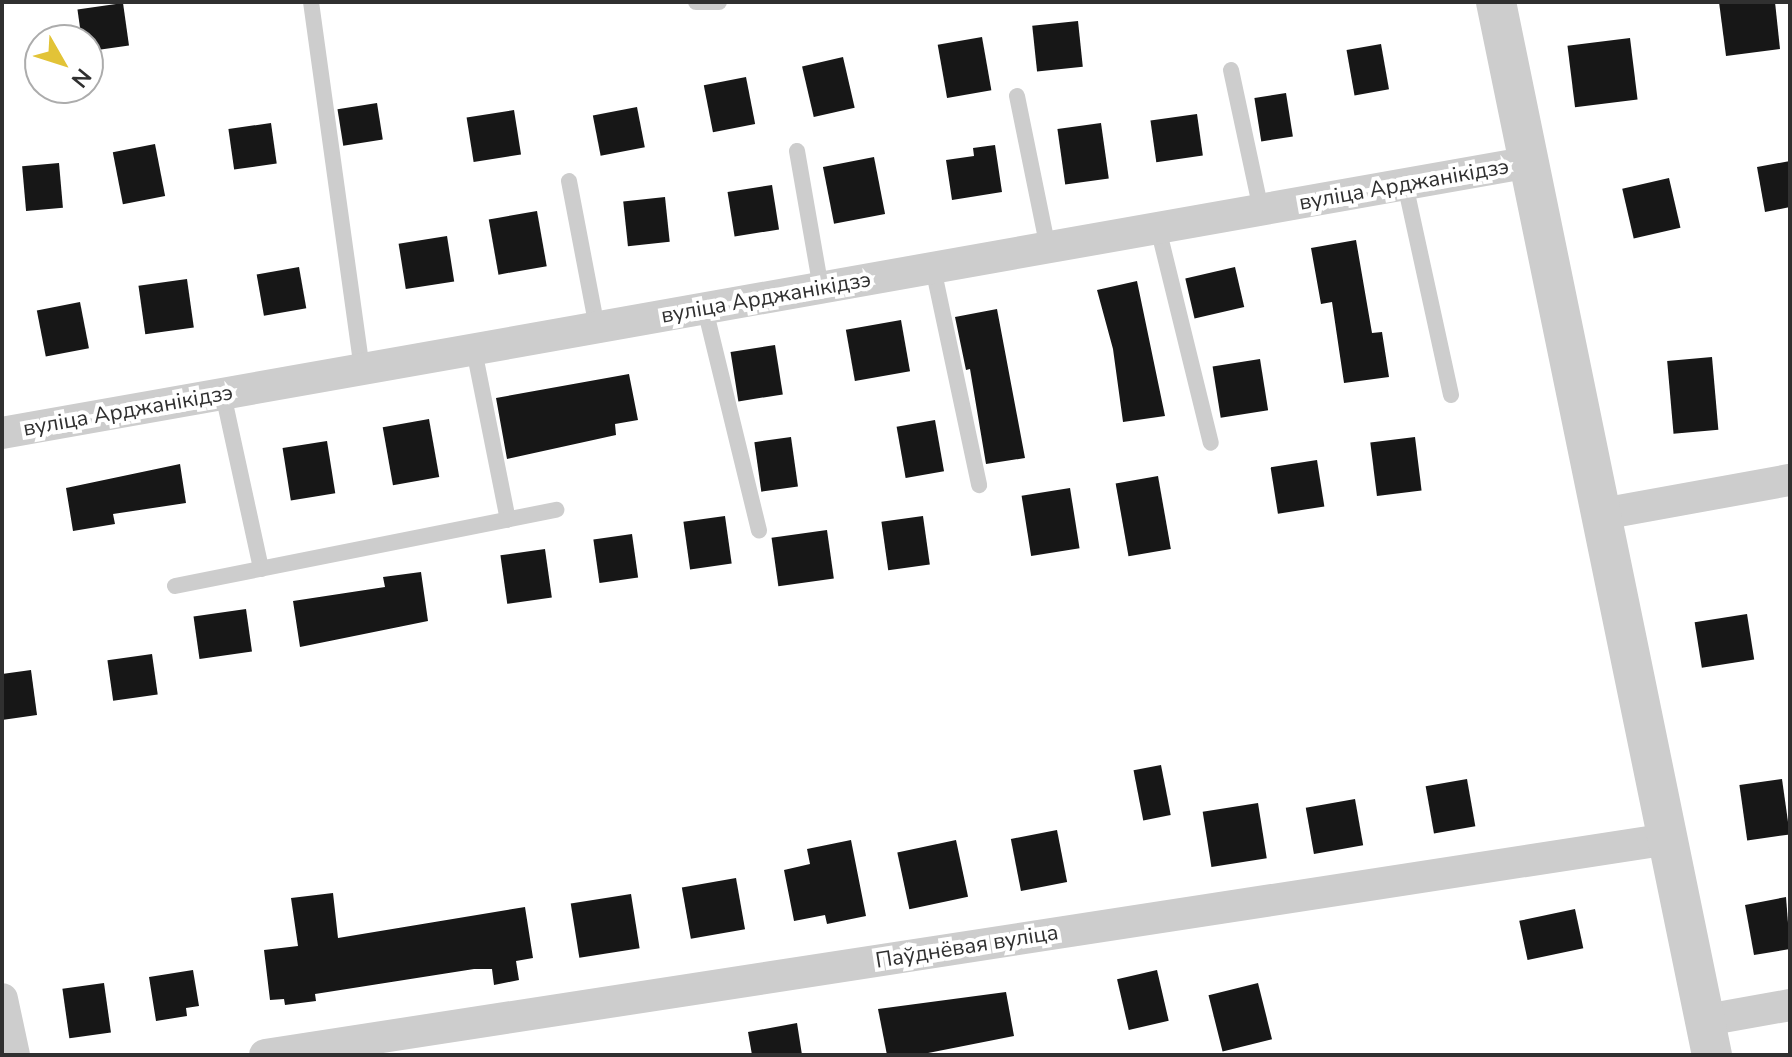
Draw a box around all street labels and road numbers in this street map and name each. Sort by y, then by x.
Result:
street label: вуліца Арджанікідзэ [1297,154,1511,216]
street label: вуліца Арджанікідзэ [659,267,873,329]
street label: вуліца Арджанікідзэ [21,380,235,442]
street label: Паўднёвая вуліца [874,920,1060,974]

